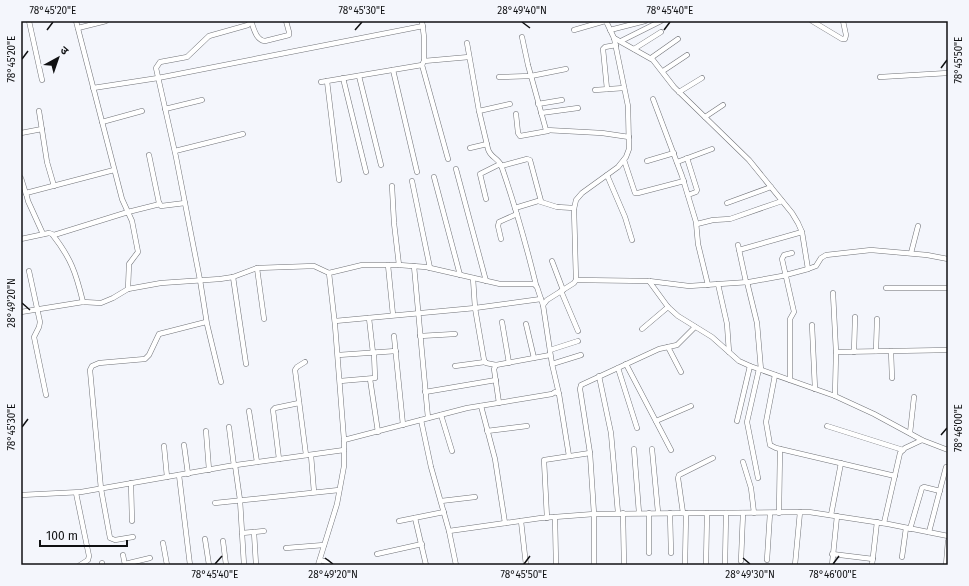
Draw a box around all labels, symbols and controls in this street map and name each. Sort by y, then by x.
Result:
text: 78°45'20"E [30,5,76,17]
text: 78°45'30"E [339,5,385,17]
text: 28°49'40"N [497,5,547,17]
text: 78°45'40"E [647,5,693,17]
text: 78°45'20"E [6,36,18,82]
text: 78°45'50"E [953,37,965,83]
north arrow [38,38,78,78]
text: उ [57,44,71,58]
text: 28°49'20"N [6,278,18,328]
text: 78°45'30"E [6,404,18,450]
text: 78°46'00"E [953,404,965,452]
scale bar [40,522,127,548]
text: 100 m [46,529,78,543]
text: 78°45'40"E [192,569,238,581]
text: 28°49'20"N [308,569,358,581]
text: 78°45'50"E [501,569,547,581]
text: 28°49'30"N [725,569,775,581]
text: 78°46'00"E [809,569,857,581]

